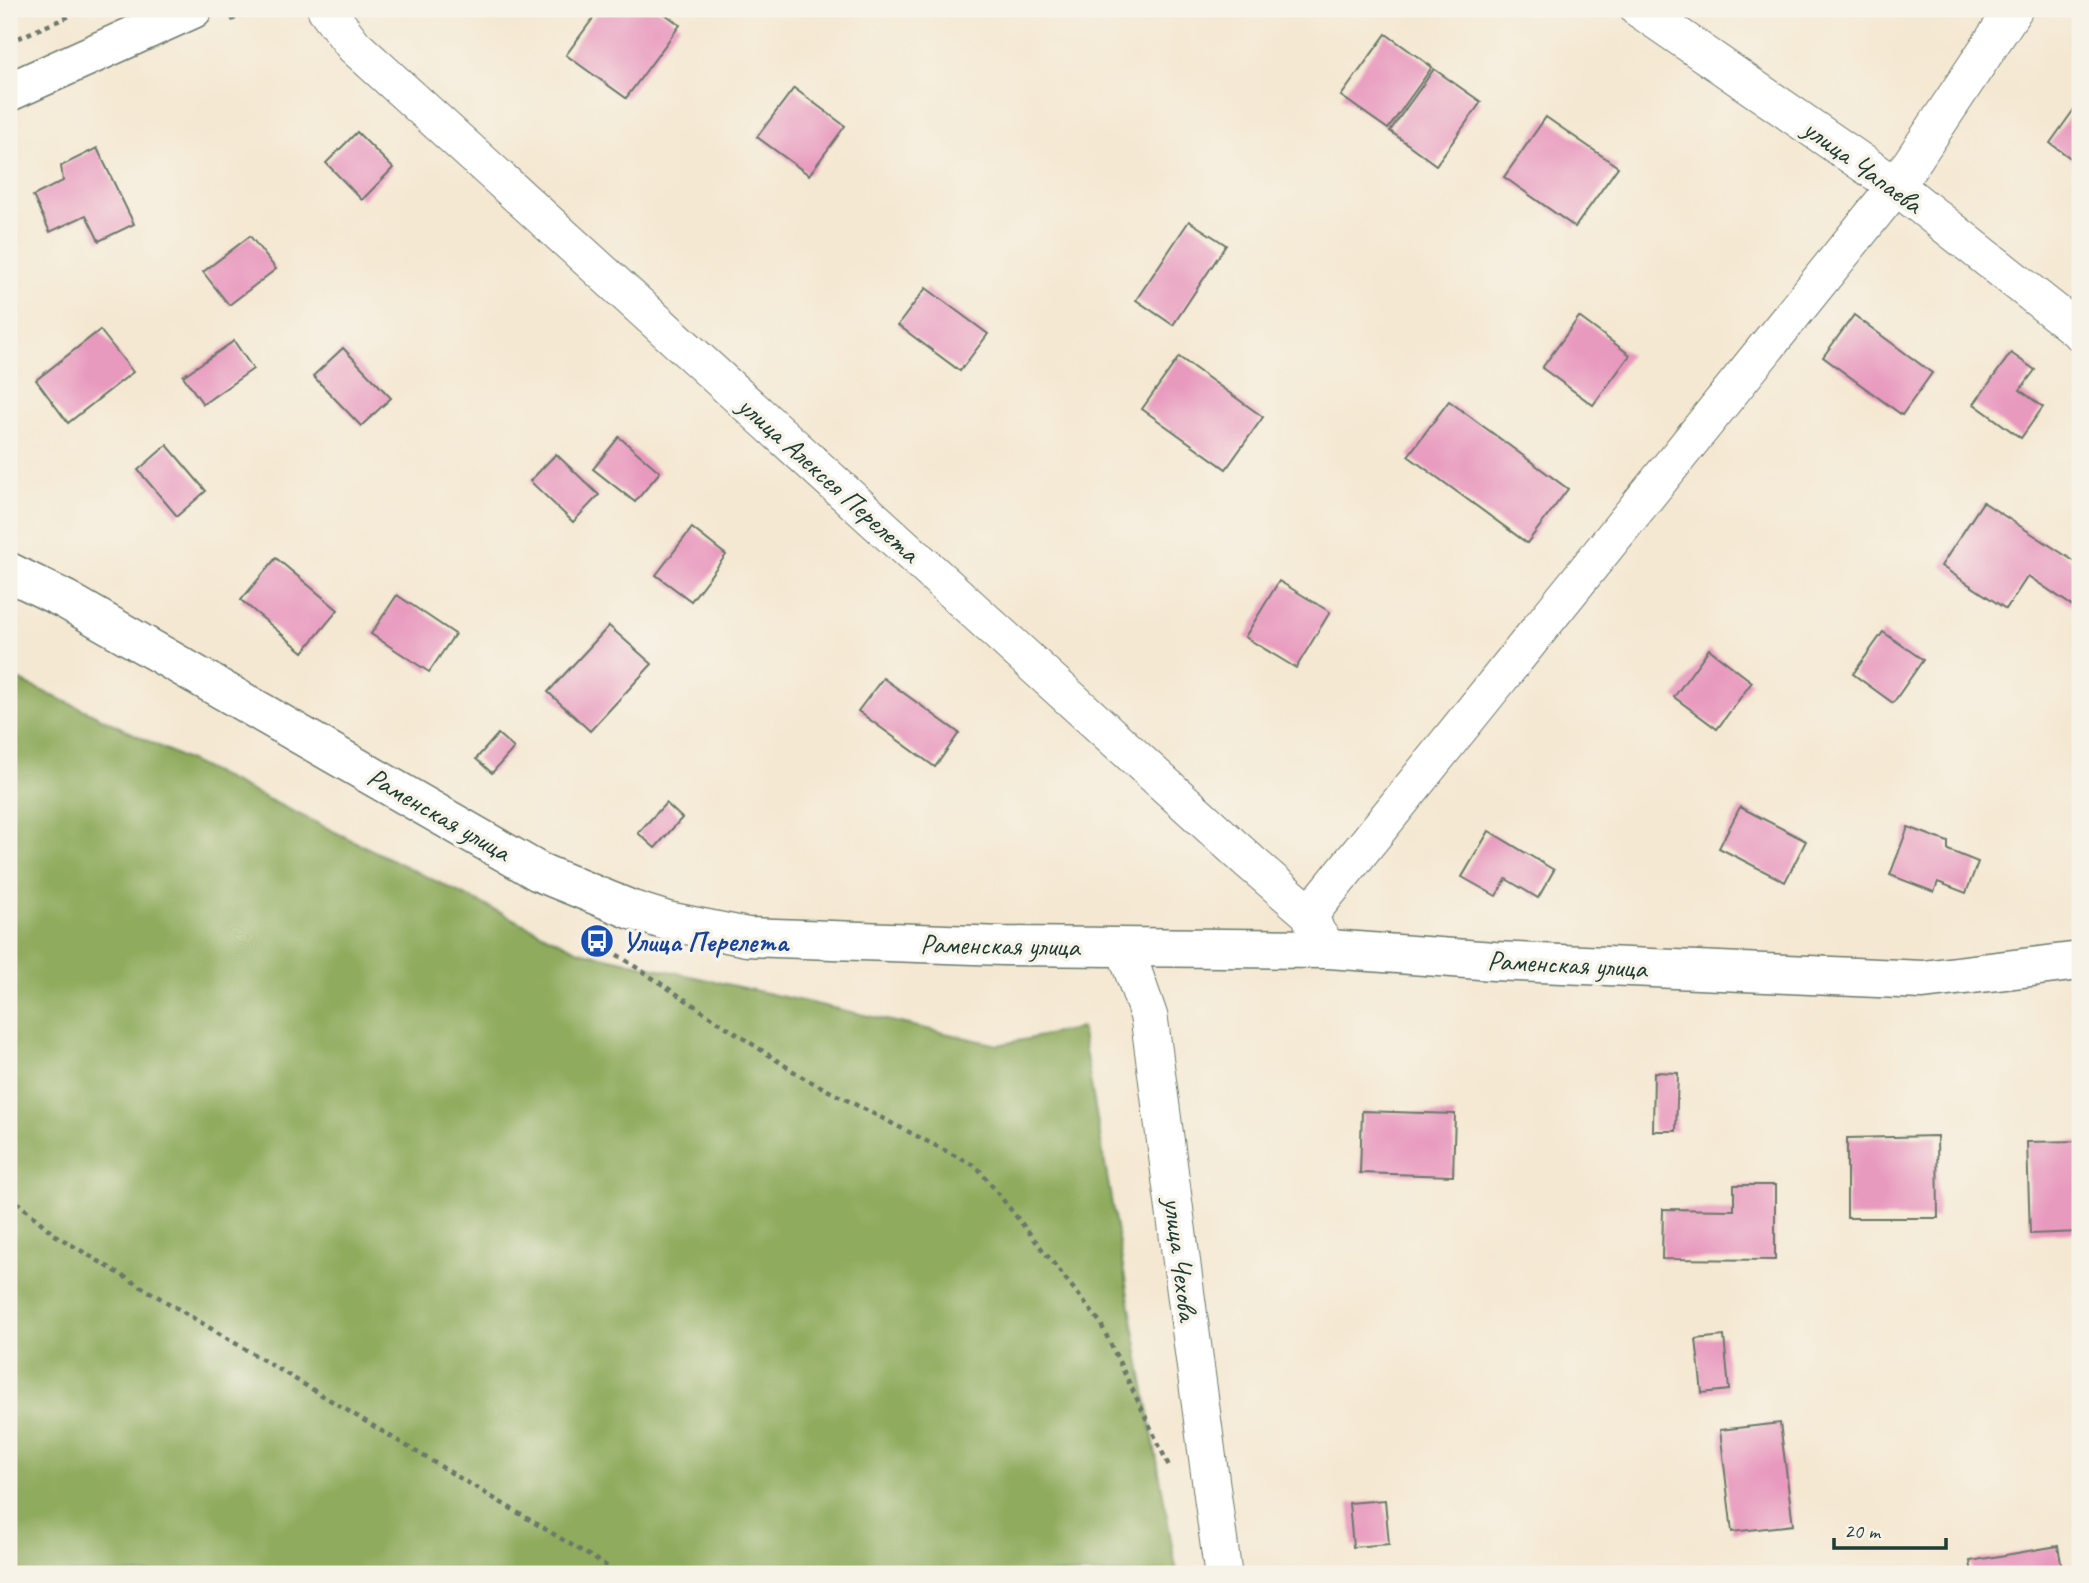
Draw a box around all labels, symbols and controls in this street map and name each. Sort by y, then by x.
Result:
street label: улица Чапаева [1795,110,1931,222]
street label: улица Алексея Перелета [729,387,928,571]
street label: Раменская улица [361,759,518,870]
bus stop icon: Улица Перелета [578,922,616,960]
place label: Улица Перелета [622,924,790,959]
street label: Раменская улица [920,926,1082,964]
street label: Раменская улица [1486,942,1649,986]
street label: улица Чехова [1156,1193,1206,1325]
scale bar [1834,1506,1946,1550]
text: 20 m [1844,1518,1882,1544]

